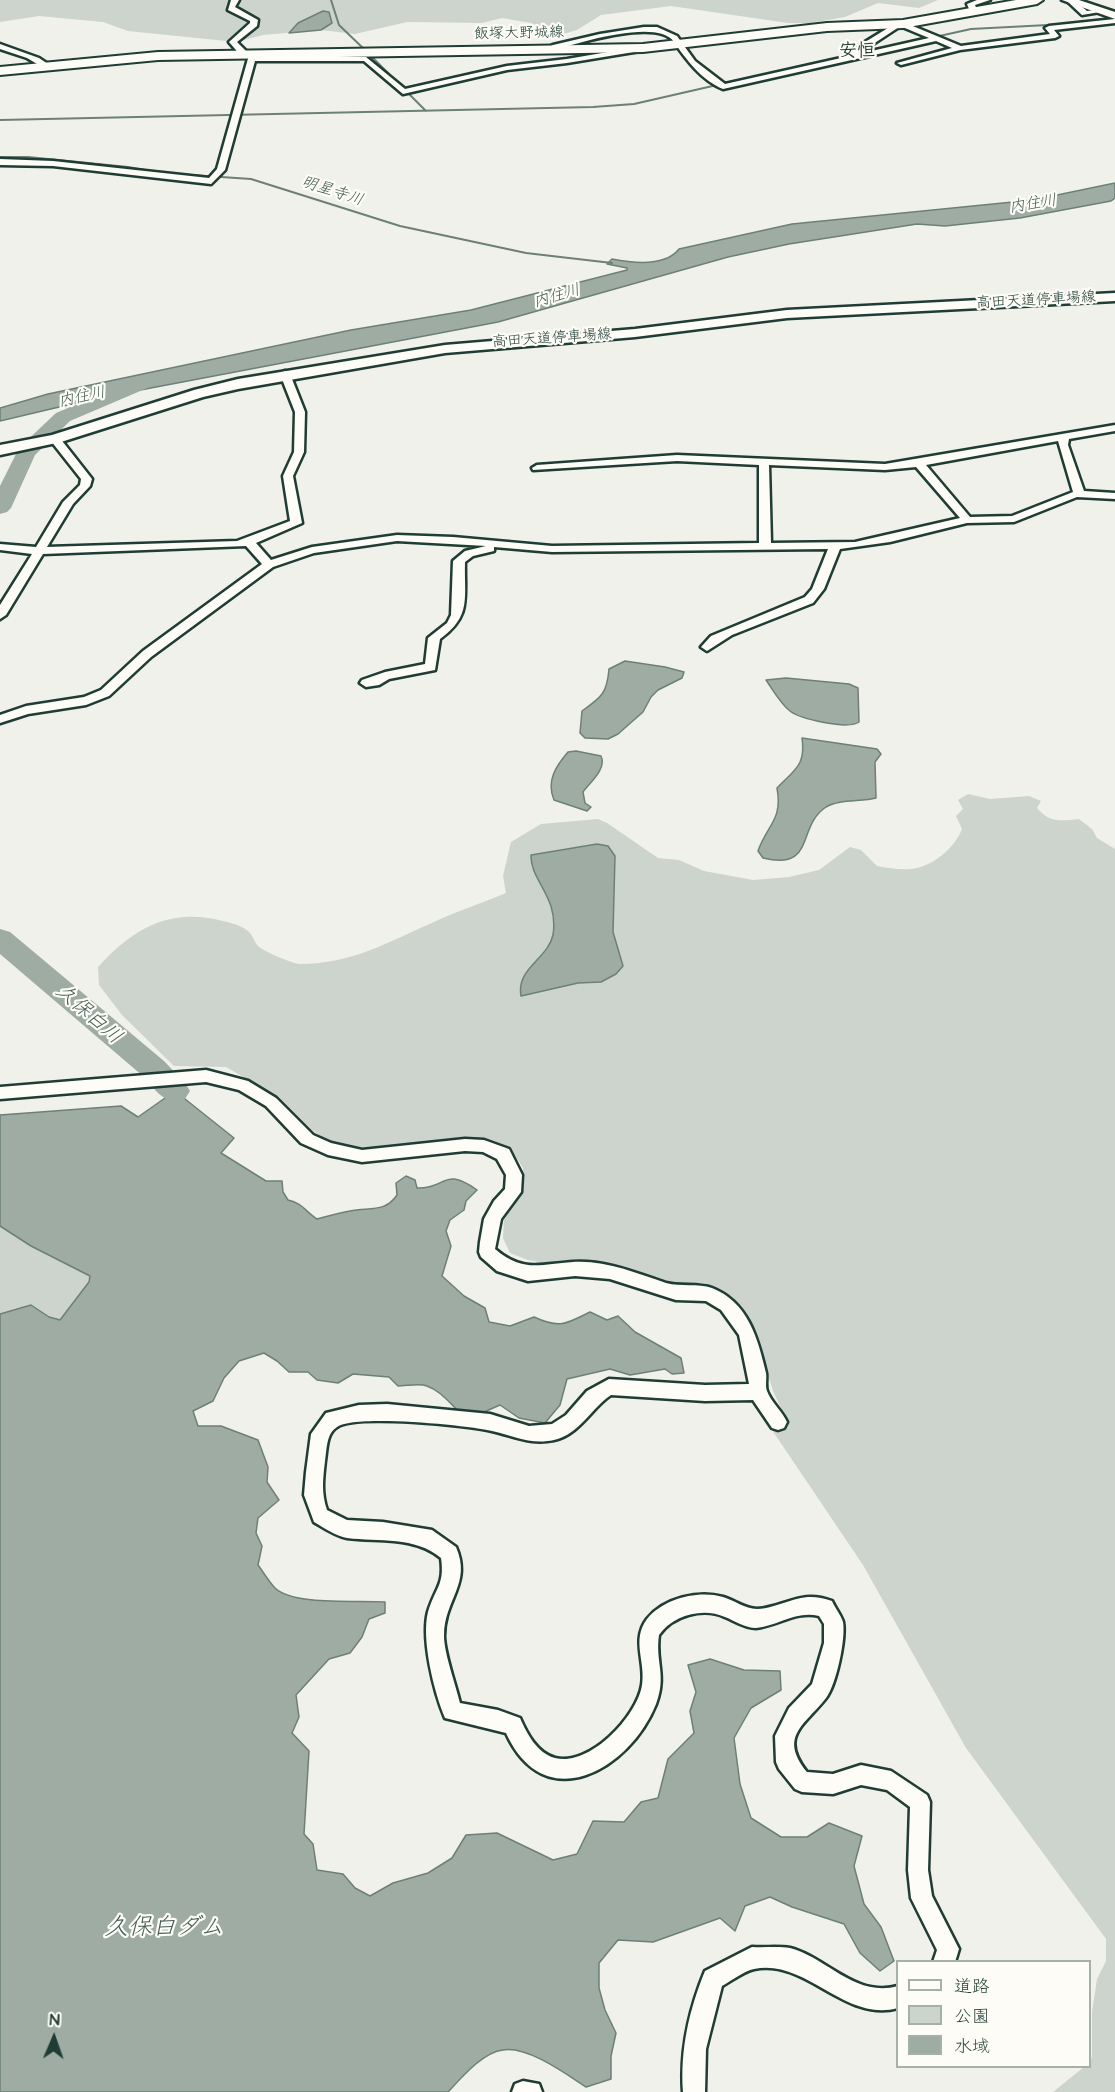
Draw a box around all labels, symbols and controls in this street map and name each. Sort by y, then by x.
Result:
street label: 飯塚大野城線 [474,24,564,44]
district label: 安恒 [839,41,875,63]
water label: 明星寺川 [299,173,365,211]
water label: 内住川 [1008,192,1058,218]
water label: 内住川 [531,281,583,313]
street label: 高田天道停車場線 [976,289,1096,313]
street label: 高田天道停車場線 [492,326,612,352]
water label: 内住川 [57,384,107,412]
water label: 久保白川 [50,980,126,1050]
water label: 久保白ダム [104,1915,224,1943]
legend [896,1960,1091,2068]
text: 道路 [954,1974,990,1999]
text: 公園 [954,2004,990,2029]
north arrow [24,2008,84,2068]
text: N [49,2009,60,2031]
text: 水域 [954,2034,990,2059]

